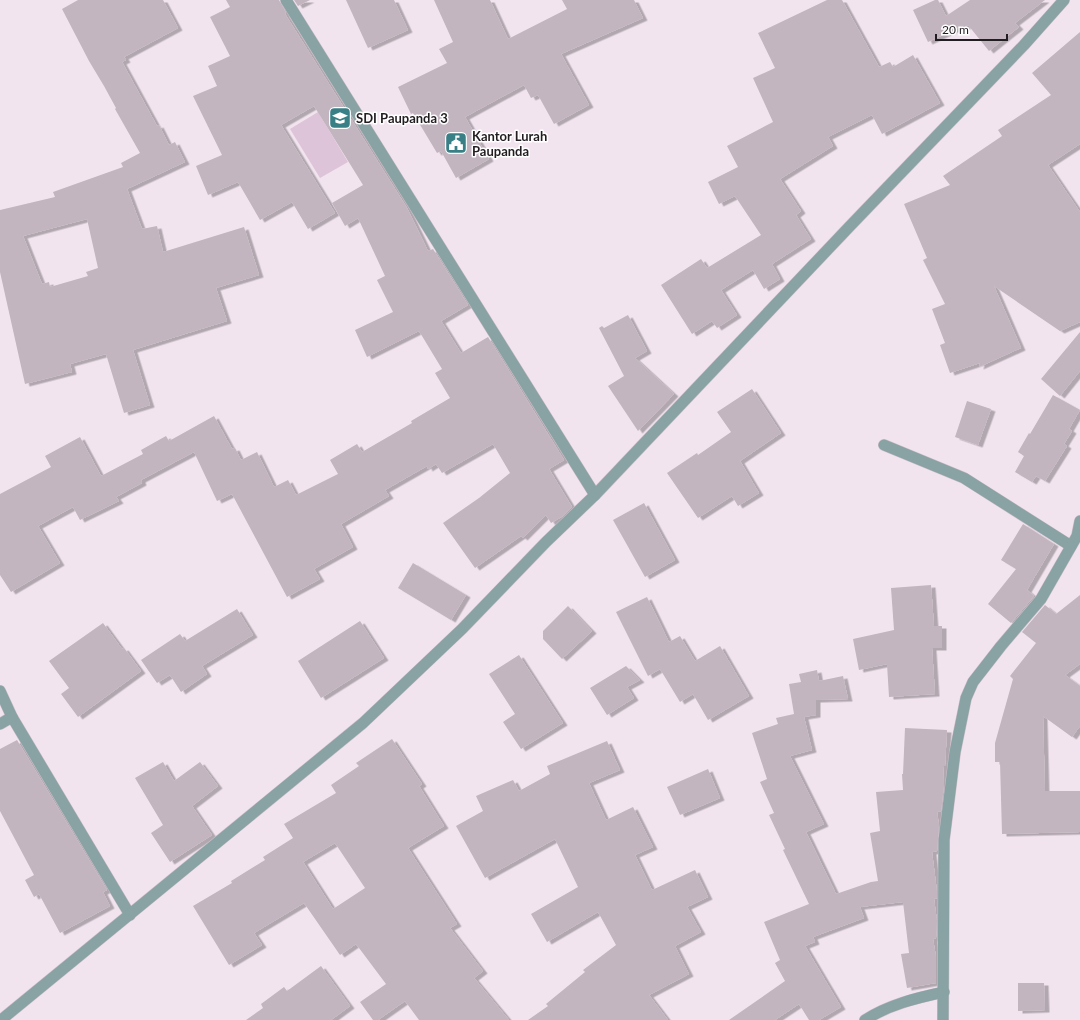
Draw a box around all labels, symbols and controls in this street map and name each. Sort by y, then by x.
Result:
scale bar [936,16,1007,42]
text: 20 m [942,22,969,37]
school or university icon: SDI Paupanda 3 [327,105,353,131]
place label: SDI Paupanda 3 [356,110,448,126]
place label: Kantor Lurah Paupanda [472,128,547,159]
public building icon: Kantor Lurah Paupanda [443,130,469,156]

